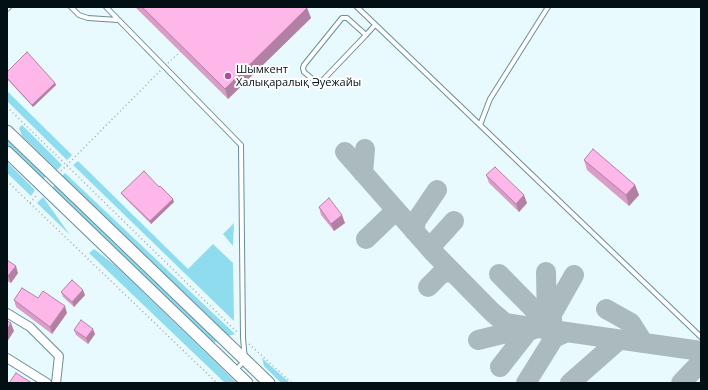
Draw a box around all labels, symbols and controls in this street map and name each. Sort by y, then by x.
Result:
place label: Шымкент Халықаралық Әуежайы [236,63,361,89]
marker: Шымкент Халықаралық Әуежайы [223,71,233,81]

